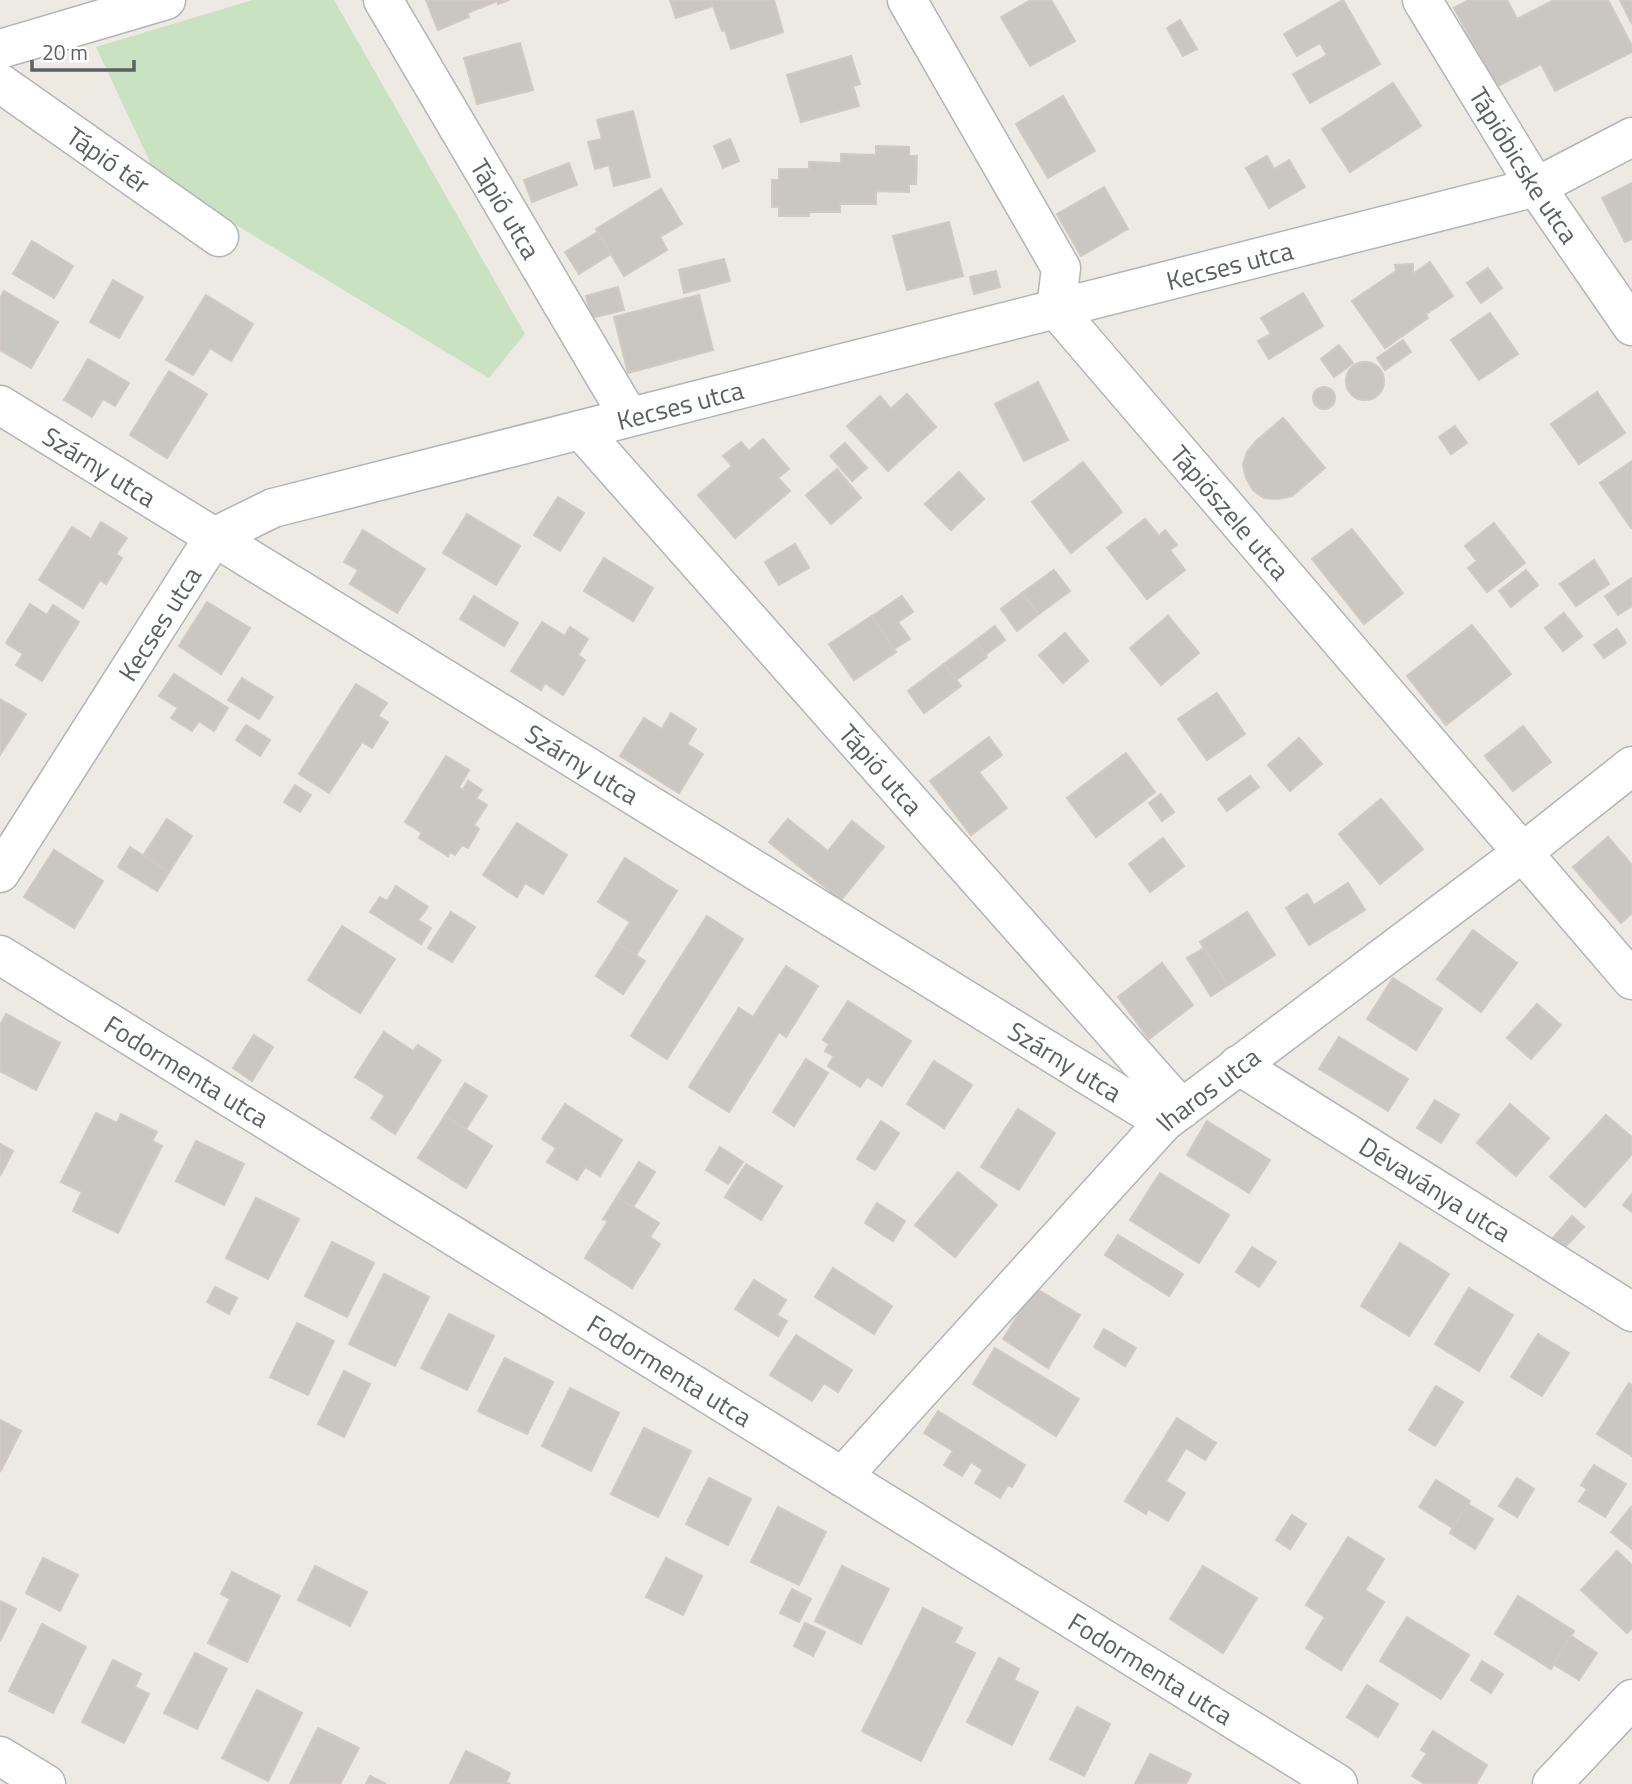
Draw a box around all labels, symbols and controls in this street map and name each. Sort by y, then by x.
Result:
scale bar [32,28,133,72]
text: 20 m [42,36,88,68]
street label: Tápióbicske utca [1460,79,1589,251]
street label: Tápió tér [59,116,159,203]
street label: Tápió utca [461,151,551,266]
street label: Kecses utca [1162,230,1297,300]
street label: Kecses utca [613,370,747,439]
street label: Szárny utca [35,416,164,516]
street label: Tápiószele utca [1161,436,1299,588]
street label: Kecses utca [108,558,210,688]
street label: Szárny utca [518,714,647,814]
street label: Tápió utca [830,715,933,824]
street label: Fodormenta utca [97,1005,277,1137]
street label: Szárny utca [1001,1011,1130,1111]
street label: Iharos utca [1146,1037,1268,1139]
street label: Dévaványa utca [1352,1126,1519,1251]
street label: Fodormenta utca [580,1304,760,1436]
street label: Fodormenta utca [1061,1602,1241,1734]

